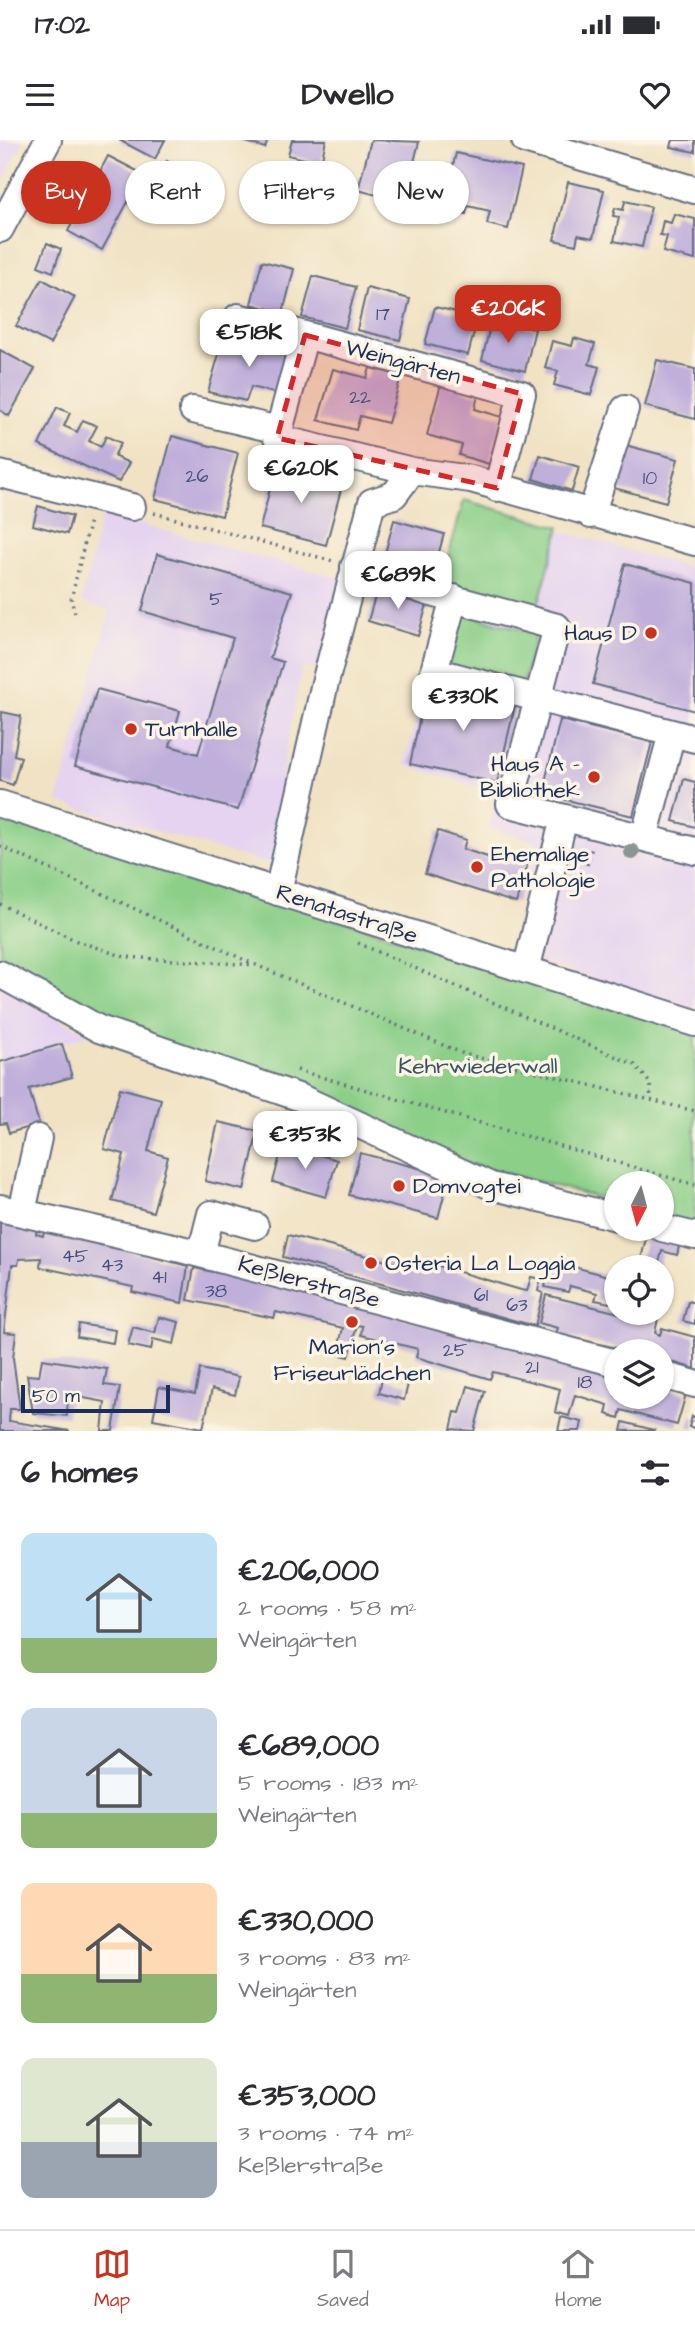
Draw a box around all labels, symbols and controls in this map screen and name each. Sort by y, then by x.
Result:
text: 17:02 [35,7,90,43]
text: Dwello [302,72,394,117]
icon: menu [21,76,59,114]
icon: heart [636,76,674,114]
chip: Buy [21,161,111,224]
chip: Rent [125,161,225,224]
chip: Filters [239,161,359,224]
chip: New [373,161,469,224]
pin: €206K [459,286,557,345]
text: €206K [471,292,545,324]
house number: 17 [376,301,390,328]
pin: €518K [200,310,298,369]
text: €518K [216,316,282,348]
street label: Weingärten [341,331,464,394]
house number: 22 [349,384,371,411]
pin: €620K [252,446,350,505]
text: €620K [264,452,338,484]
house number: 26 [186,463,208,490]
house number: 10 [643,465,657,492]
pin: €689K [349,552,447,611]
text: €689K [361,558,435,590]
house number: 5 [209,586,223,613]
place label: Haus D [564,617,637,649]
marker: Haus D [643,625,659,641]
pin: €330K [414,674,512,733]
text: €330K [428,680,498,712]
place label: Turnhalle [145,713,238,745]
marker: Turnhalle [123,721,139,737]
place label: Haus A - Bibliothek [480,748,580,806]
marker: Haus A - Bibliothek [586,769,602,785]
place label: Ehemalige Pathologie [491,838,595,897]
marker: Ehemalige Pathologie [469,859,485,875]
street label: Renatastraße [272,876,422,952]
park label: Kehrwiederwall [398,1050,558,1082]
pin: €353K [256,1112,354,1171]
text: €353K [269,1118,341,1150]
place label: Domvogtei [413,1170,521,1203]
north arrow [604,1171,674,1241]
map controls [604,1171,674,1409]
marker: Domvogtei [391,1178,407,1194]
house number: 45 [62,1243,89,1270]
place label: Osteria La Loggia [385,1247,576,1280]
street label: Keßlerstraße [235,1248,383,1316]
house number: 43 [101,1252,124,1279]
marker: Osteria La Loggia [363,1255,379,1271]
button: locate [604,1255,674,1325]
house number: 41 [151,1264,167,1291]
house number: 38 [205,1278,227,1305]
house number: 61 [474,1282,489,1309]
house number: 63 [506,1292,528,1319]
marker: Marion's Friseurlädchen [344,1314,360,1330]
place label: Marion's Friseurlädchen [273,1331,431,1389]
house number: 25 [443,1337,468,1364]
button: layers [604,1339,674,1409]
house number: 21 [525,1354,539,1381]
house number: 18 [578,1369,592,1396]
scale bar [21,1382,170,1414]
text: 50 m [32,1383,80,1410]
text: 6 homes [21,1452,138,1494]
icon: filters [636,1454,674,1492]
text: €206,000 [238,1550,379,1592]
icon: home [77,1561,161,1645]
text: 2 rooms · 58 m² [238,1592,417,1624]
text: Weingärten [238,1624,357,1656]
text: €689,000 [238,1725,379,1767]
icon: home [77,1736,161,1820]
text: 5 rooms · 183 m² [238,1767,418,1799]
text: Weingärten [238,1799,357,1831]
text: €330,000 [238,1900,373,1942]
icon: home [77,1911,161,1995]
text: 3 rooms · 83 m² [238,1942,411,1974]
text: Weingärten [238,1974,357,2006]
text: €353,000 [238,2075,376,2117]
icon: home [77,2086,161,2170]
text: 3 rooms · 74 m² [238,2117,414,2149]
text: Keßlerstraße [238,2149,384,2181]
tab: Map [93,2245,131,2314]
tab: Saved [317,2245,369,2314]
tab: Home [555,2245,602,2314]

